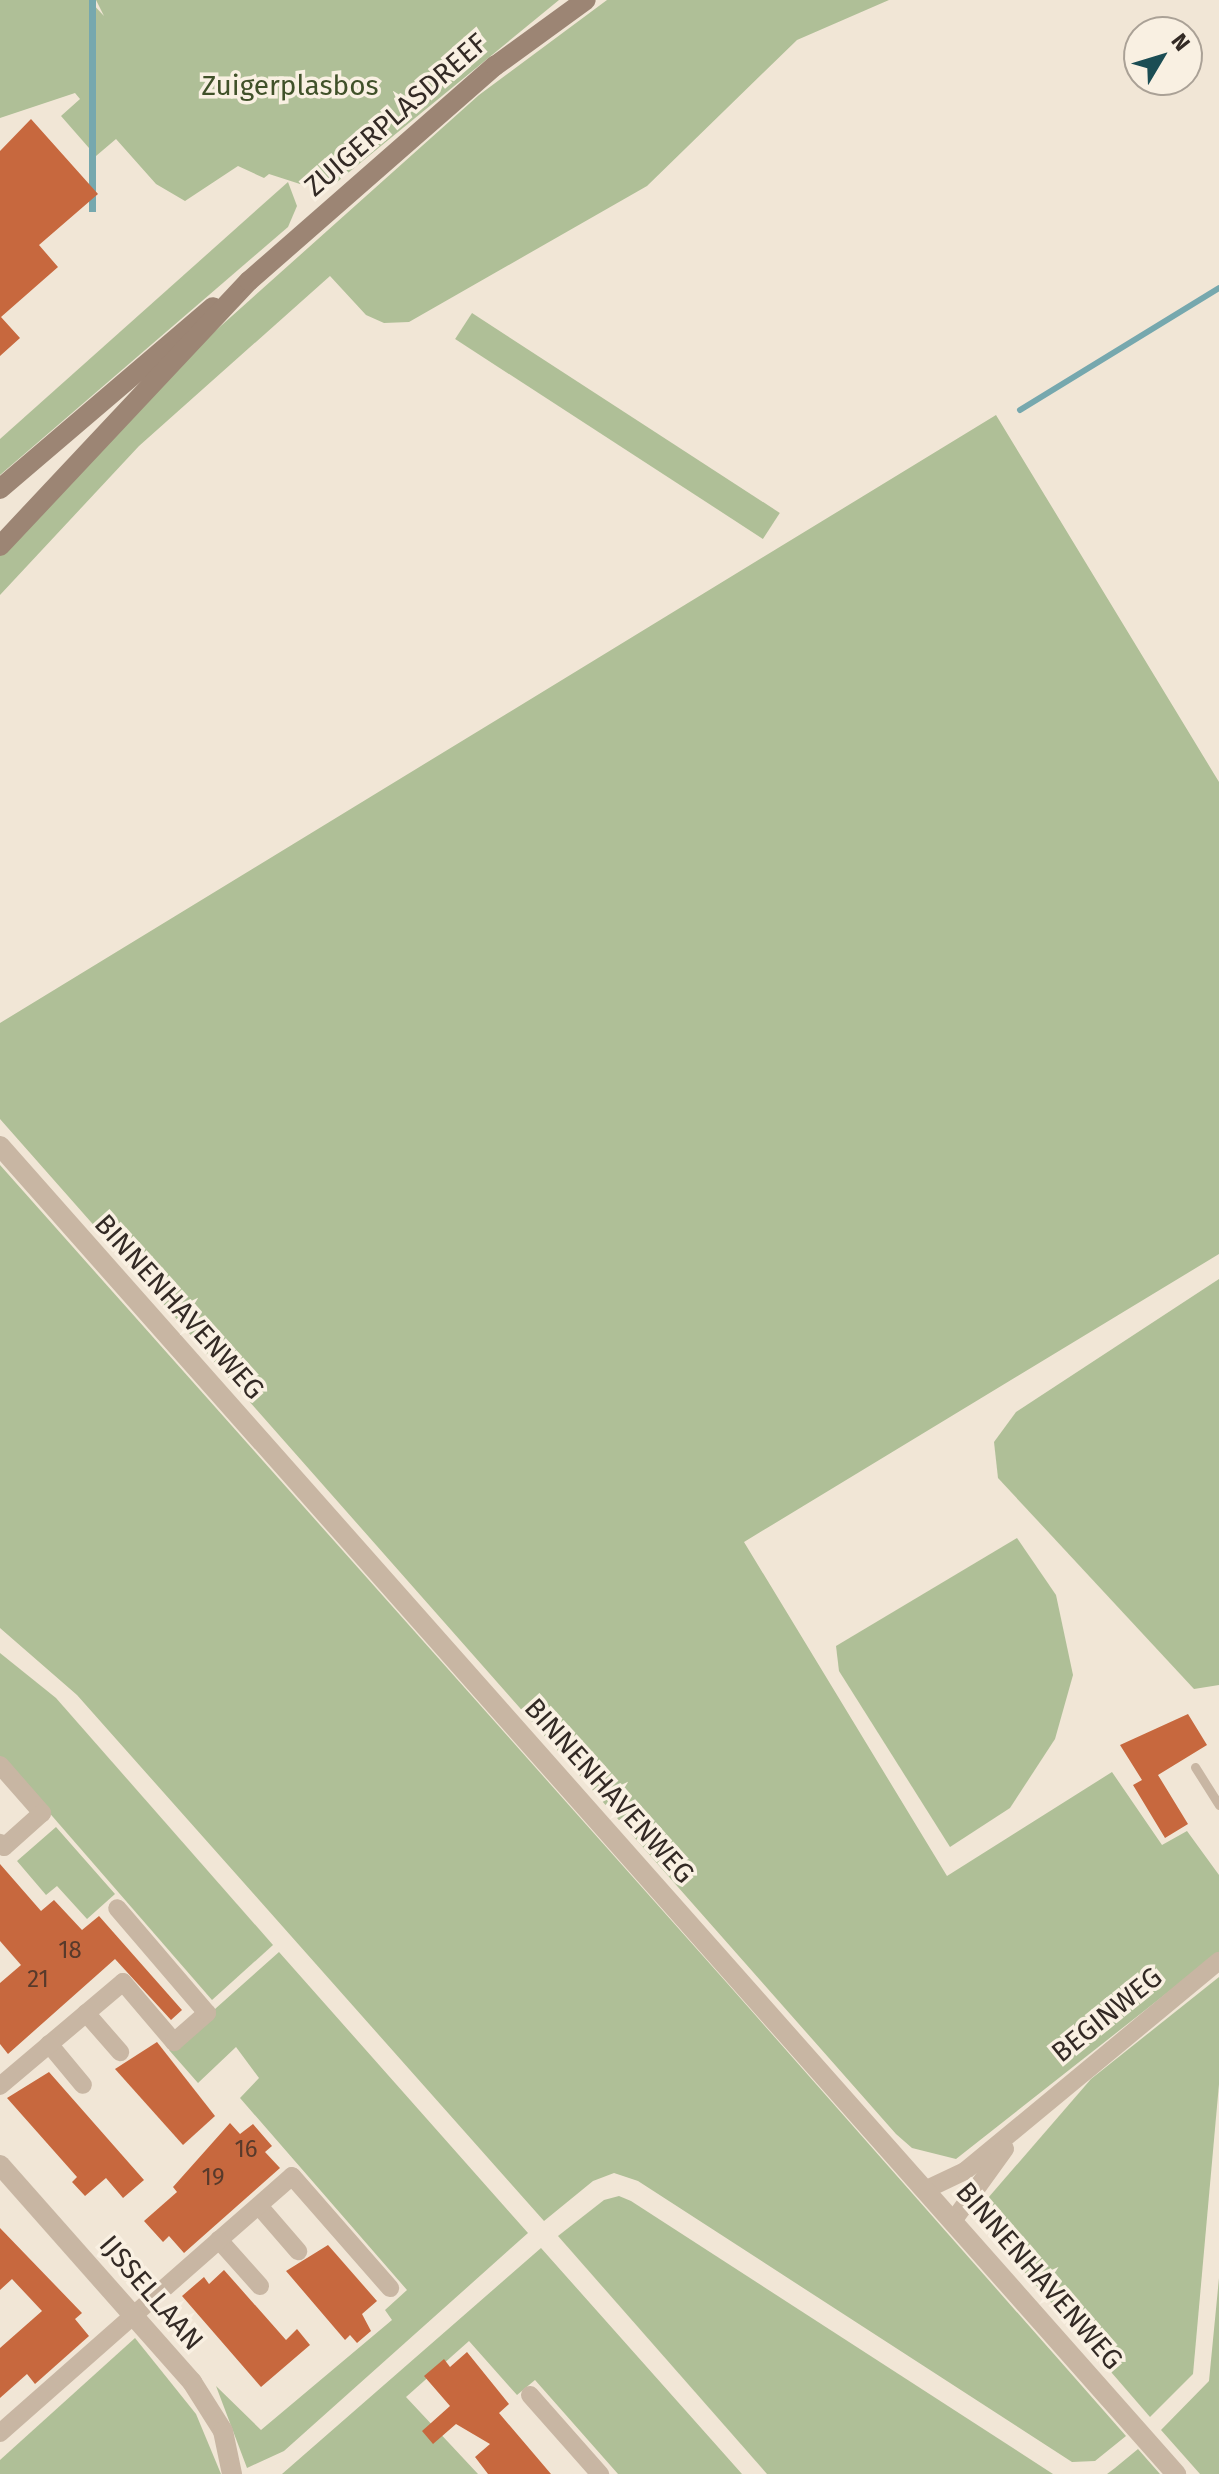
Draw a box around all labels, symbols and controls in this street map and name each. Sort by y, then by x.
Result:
north arrow [1123,16,1203,96]
street label: ZUIGERPLASDREEF [298,27,494,203]
text: N [1166,28,1196,56]
park label: Zuigerplasbos [201,69,379,103]
street label: BINNENHAVENWEG [87,1208,271,1406]
street label: BINNENHAVENWEG [517,1692,701,1890]
house number: 18 [58,1937,82,1965]
street label: BEGINWEG [1045,1960,1169,2070]
house number: 21 [27,1966,49,1994]
house number: 16 [234,2136,258,2164]
house number: 19 [202,2164,224,2192]
street label: BINNENHAVENWEG [948,2175,1130,2377]
street label: IJSSELLAAN [92,2229,210,2357]

